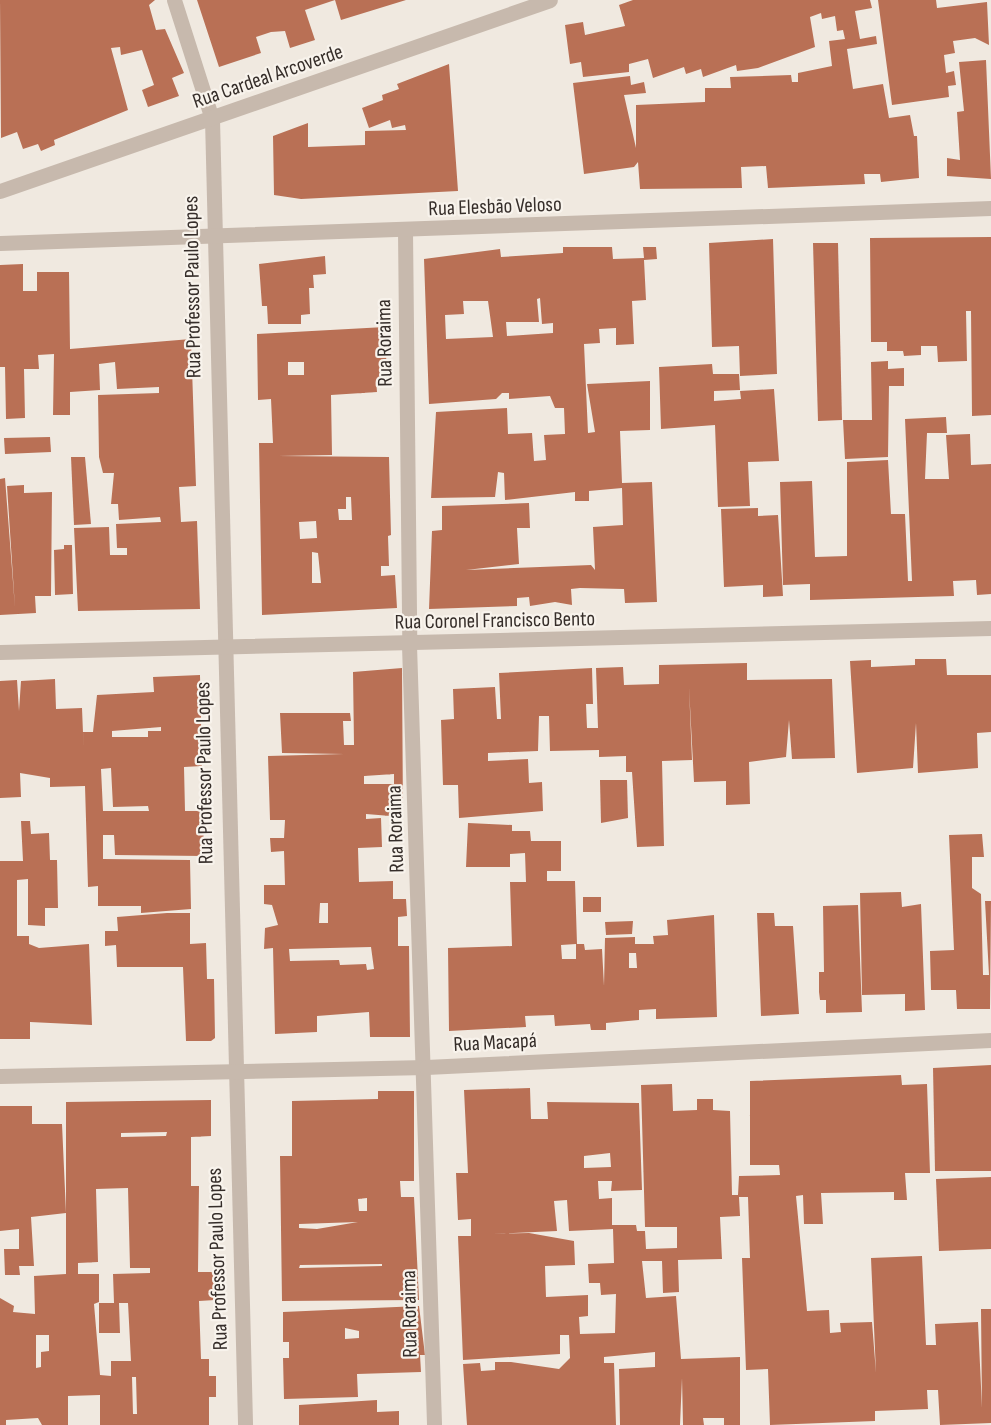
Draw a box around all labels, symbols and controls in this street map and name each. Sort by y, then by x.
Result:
street label: Rua Cardeal Arcoverde [190,39,346,115]
street label: Rua Elesbão Veloso [428,192,562,222]
street label: Rua Professor Paulo Lopes [179,196,207,378]
street label: Rua Roraima [372,299,398,387]
street label: Rua Coronel Francisco Bento [395,607,595,635]
street label: Rua Professor Paulo Lopes [191,682,219,864]
street label: Rua Roraima [382,785,410,873]
street label: Rua Macapá [453,1028,537,1058]
street label: Rua Professor Paulo Lopes [202,1167,234,1351]
street label: Rua Roraima [397,1270,423,1358]

